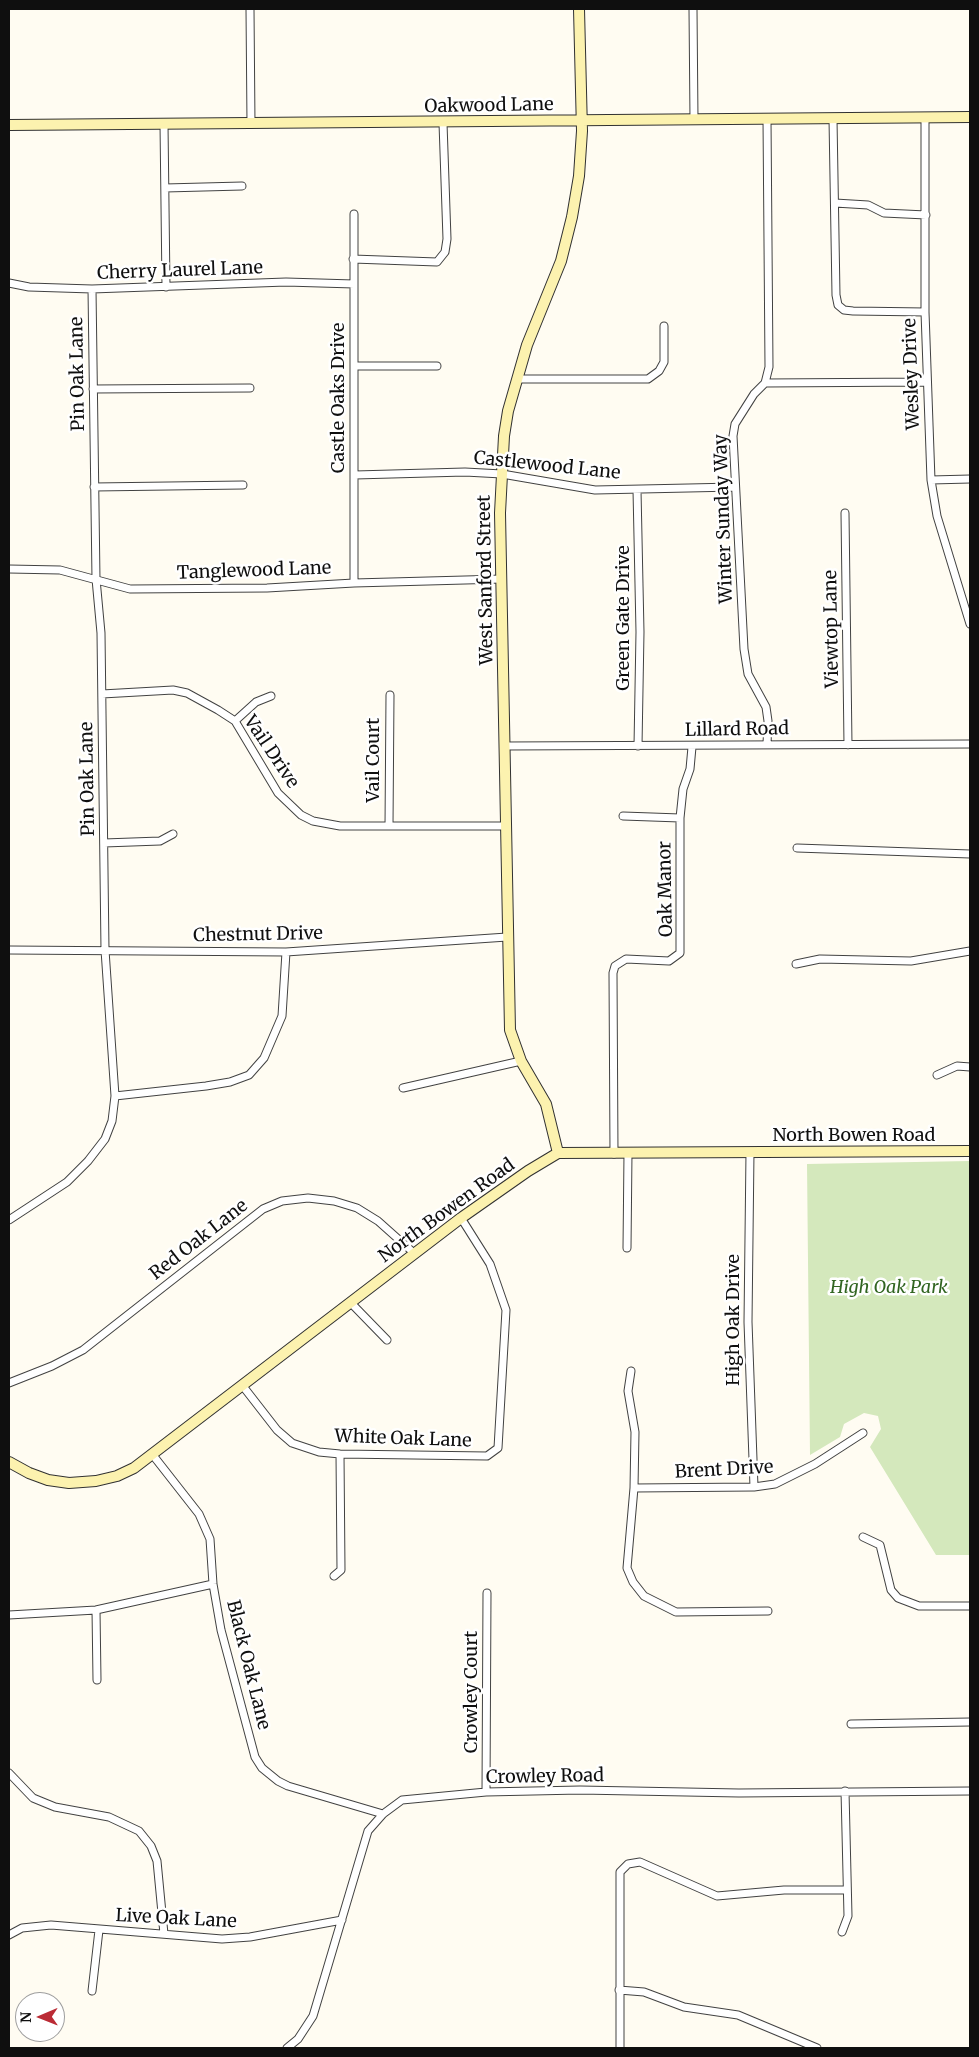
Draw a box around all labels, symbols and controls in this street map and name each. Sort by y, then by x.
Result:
street label: Oakwood Lane [424,94,554,118]
street label: Cherry Laurel Lane [97,257,263,285]
street label: Pin Oak Lane [66,317,90,431]
street label: Wesley Drive [899,318,925,430]
street label: Castle Oaks Drive [328,323,350,473]
street label: Winter Sunday Way [710,434,738,604]
street label: Castlewood Lane [473,448,621,484]
street label: West Sanford Street [474,495,498,665]
street label: Green Gate Drive [613,545,635,691]
street label: Tanglewood Lane [176,558,332,584]
street label: Viewtop Lane [820,570,844,688]
street label: Vail Drive [239,711,303,793]
street label: Vail Court [363,718,385,802]
street label: Lillard Road [685,718,789,742]
street label: Pin Oak Lane [76,722,100,836]
street label: Oak Manor [654,841,678,937]
street label: Chestnut Drive [193,923,323,947]
street label: North Bowen Road [773,1125,935,1147]
street label: North Bowen Road [375,1154,519,1268]
street label: Red Oak Lane [146,1195,252,1285]
street label: High Oak Drive [723,1254,745,1386]
park label: High Oak Park [830,1277,948,1299]
street label: White Oak Lane [334,1426,472,1452]
street label: Brent Drive [674,1457,774,1483]
street label: Black Oak Lane [221,1598,275,1732]
street label: Crowley Court [461,1631,483,1753]
street label: Crowley Road [486,1765,604,1789]
street label: Live Oak Lane [115,1905,237,1933]
north arrow [15,1992,65,2042]
text: N [17,2012,35,2023]

